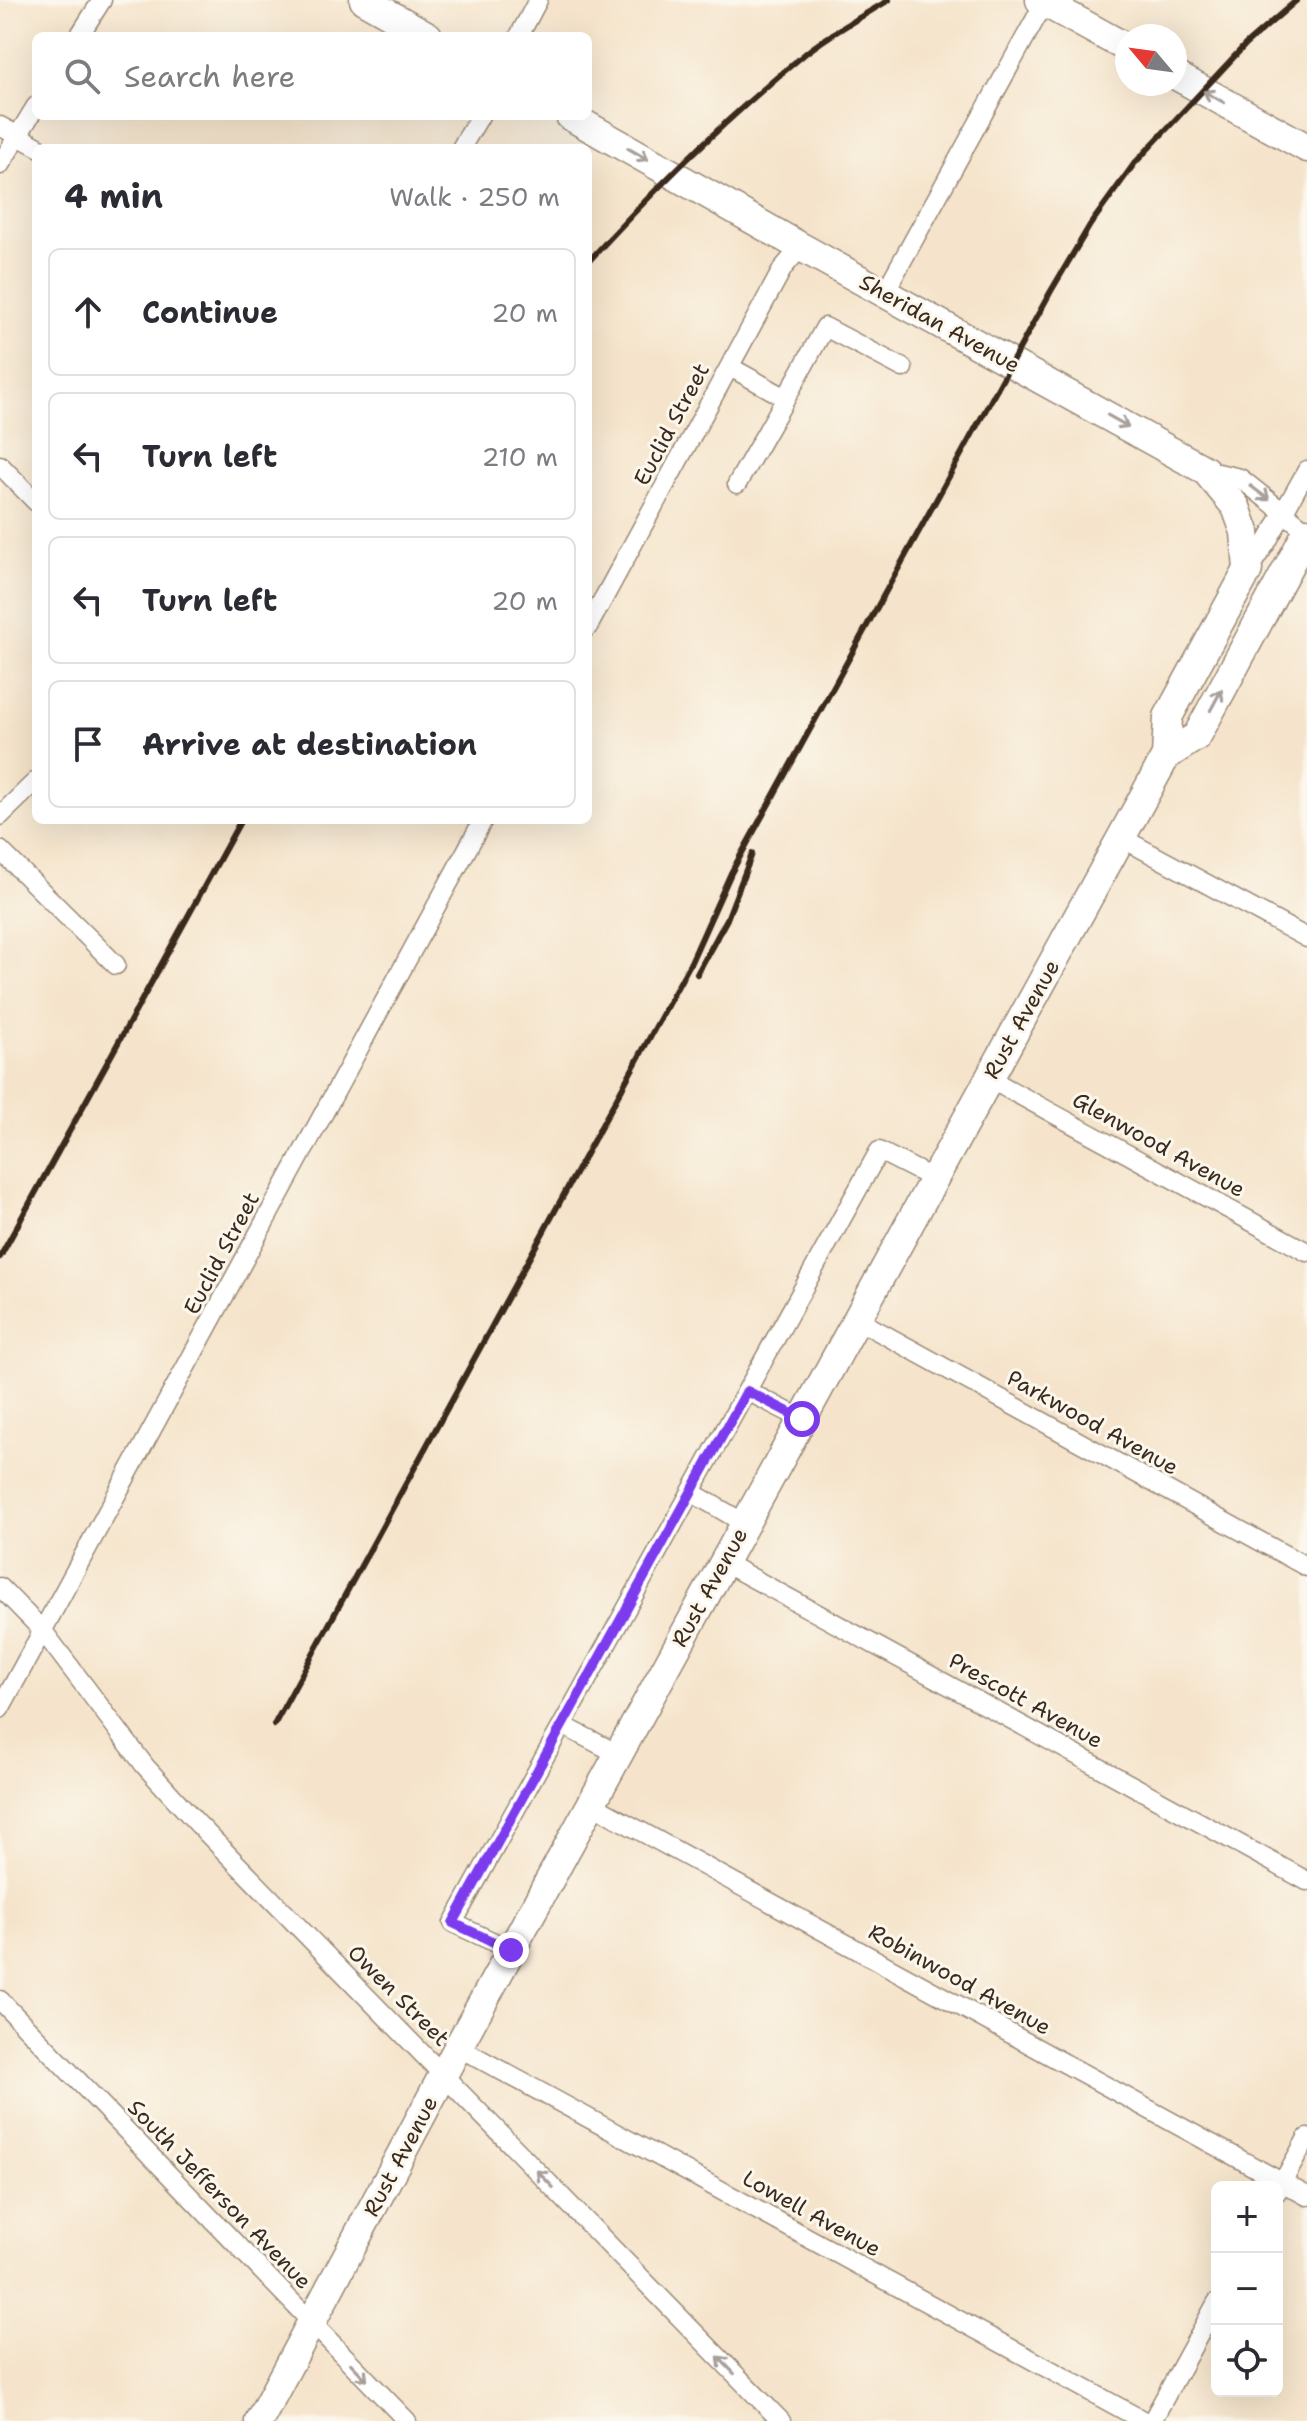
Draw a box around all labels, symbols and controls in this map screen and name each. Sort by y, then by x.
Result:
north arrow [1115,24,1187,96]
search box [32,32,592,120]
icon: search [60,54,104,98]
text: Search here [124,56,295,97]
one-way arrow [1203,89,1227,104]
one-way arrow [626,147,649,163]
text: 4 min [64,173,163,219]
text: Walk · 250 m [389,179,560,214]
street label: Sheridan Avenue [854,267,1025,380]
icon: ahead [66,290,110,334]
text: Continue [142,292,278,333]
text: 20 m [491,295,558,330]
street label: Euclid Street [627,358,716,490]
one-way arrow [1105,414,1129,429]
icon: left [66,434,110,478]
text: Turn left [142,436,277,477]
text: 210 m [481,439,558,474]
one-way arrow [1249,484,1270,501]
icon: left [66,578,110,622]
text: Turn left [142,580,277,621]
text: 20 m [491,583,558,618]
one-way arrow [1208,689,1224,712]
icon: arrive [66,722,110,766]
text: Arrive at destination [142,724,477,765]
street label: Rust Avenue [977,954,1066,1084]
street label: Glenwood Avenue [1067,1085,1250,1204]
street label: Euclid Street [177,1187,266,1319]
street label: Parkwood Avenue [1002,1363,1184,1482]
route start [784,1401,820,1437]
street label: Rust Avenue [665,1522,754,1652]
street label: Prescott Avenue [944,1646,1108,1755]
street label: Robinwood Avenue [863,1917,1056,2042]
route end [493,1932,529,1968]
street label: Owen Street [341,1938,456,2053]
street label: Rust Avenue [357,2091,444,2221]
street label: South Jefferson Avenue [121,2093,318,2295]
street label: Lowell Avenue [737,2163,886,2263]
one-way arrow [536,2170,555,2189]
map controls [1211,2181,1283,2397]
button: + [1211,2181,1283,2253]
button: − [1211,2253,1283,2325]
button: locate [1211,2325,1283,2397]
one-way arrow [717,2355,736,2375]
one-way arrow [349,2362,368,2381]

